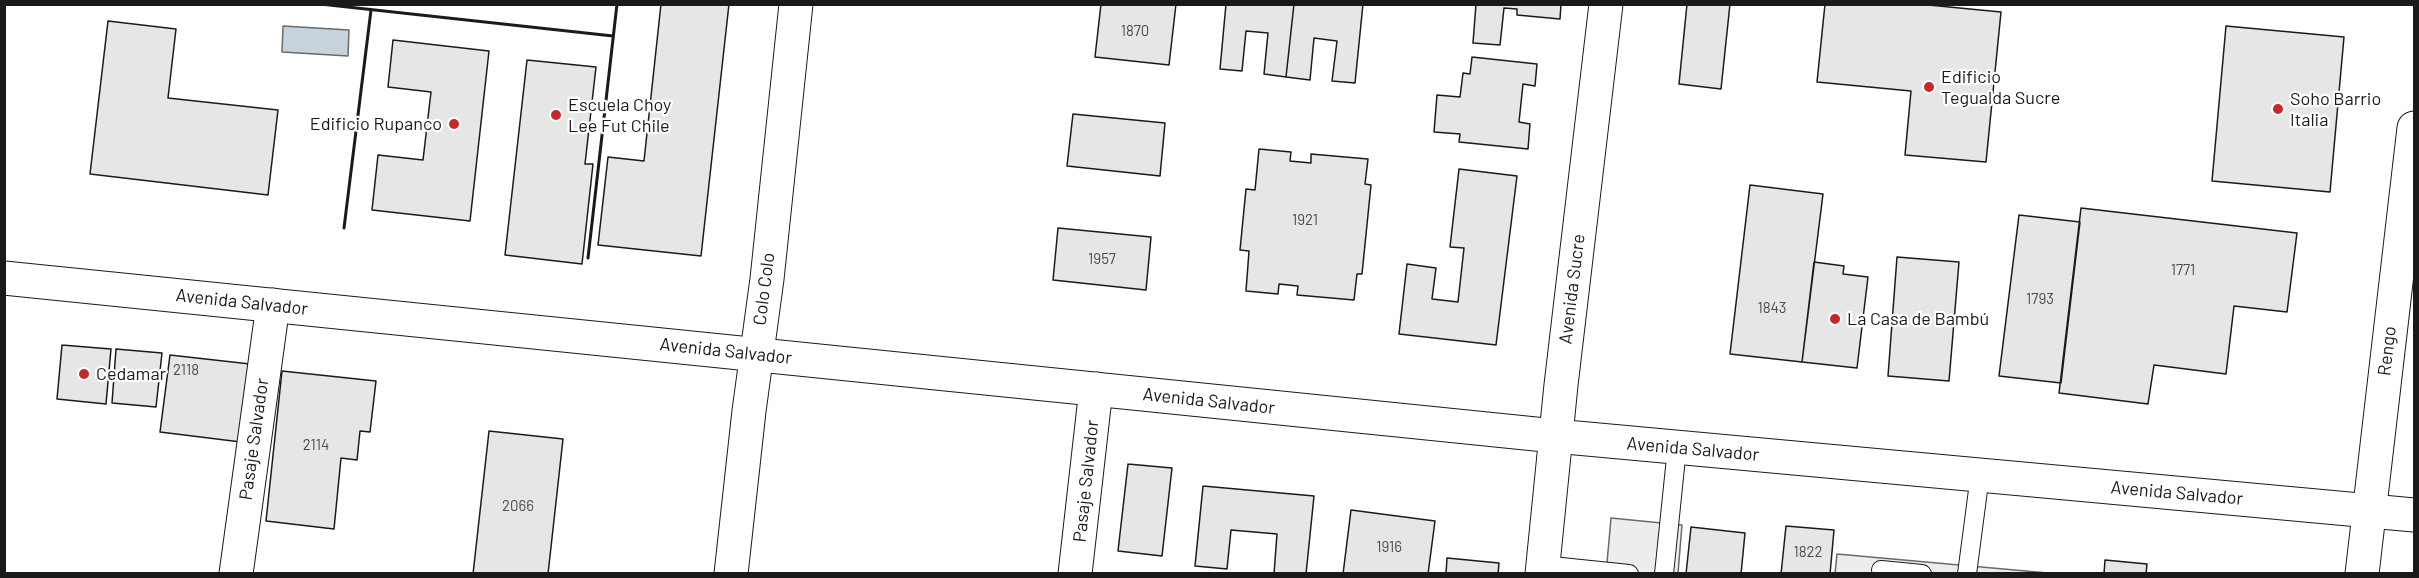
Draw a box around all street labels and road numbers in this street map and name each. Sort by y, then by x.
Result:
street label: Avenida Sucre [1555,233,1589,345]
street label: Colo Colo [749,251,779,327]
street label: Avenida Salvador [175,284,309,320]
street label: Rengo [2373,325,2401,377]
street label: Avenida Salvador [659,333,793,369]
street label: Pasaje Salvador [235,377,273,501]
street label: Avenida Salvador [1142,383,1276,419]
street label: Pasaje Salvador [1069,419,1103,543]
street label: Avenida Salvador [1626,432,1760,466]
street label: Avenida Salvador [2110,476,2244,510]

